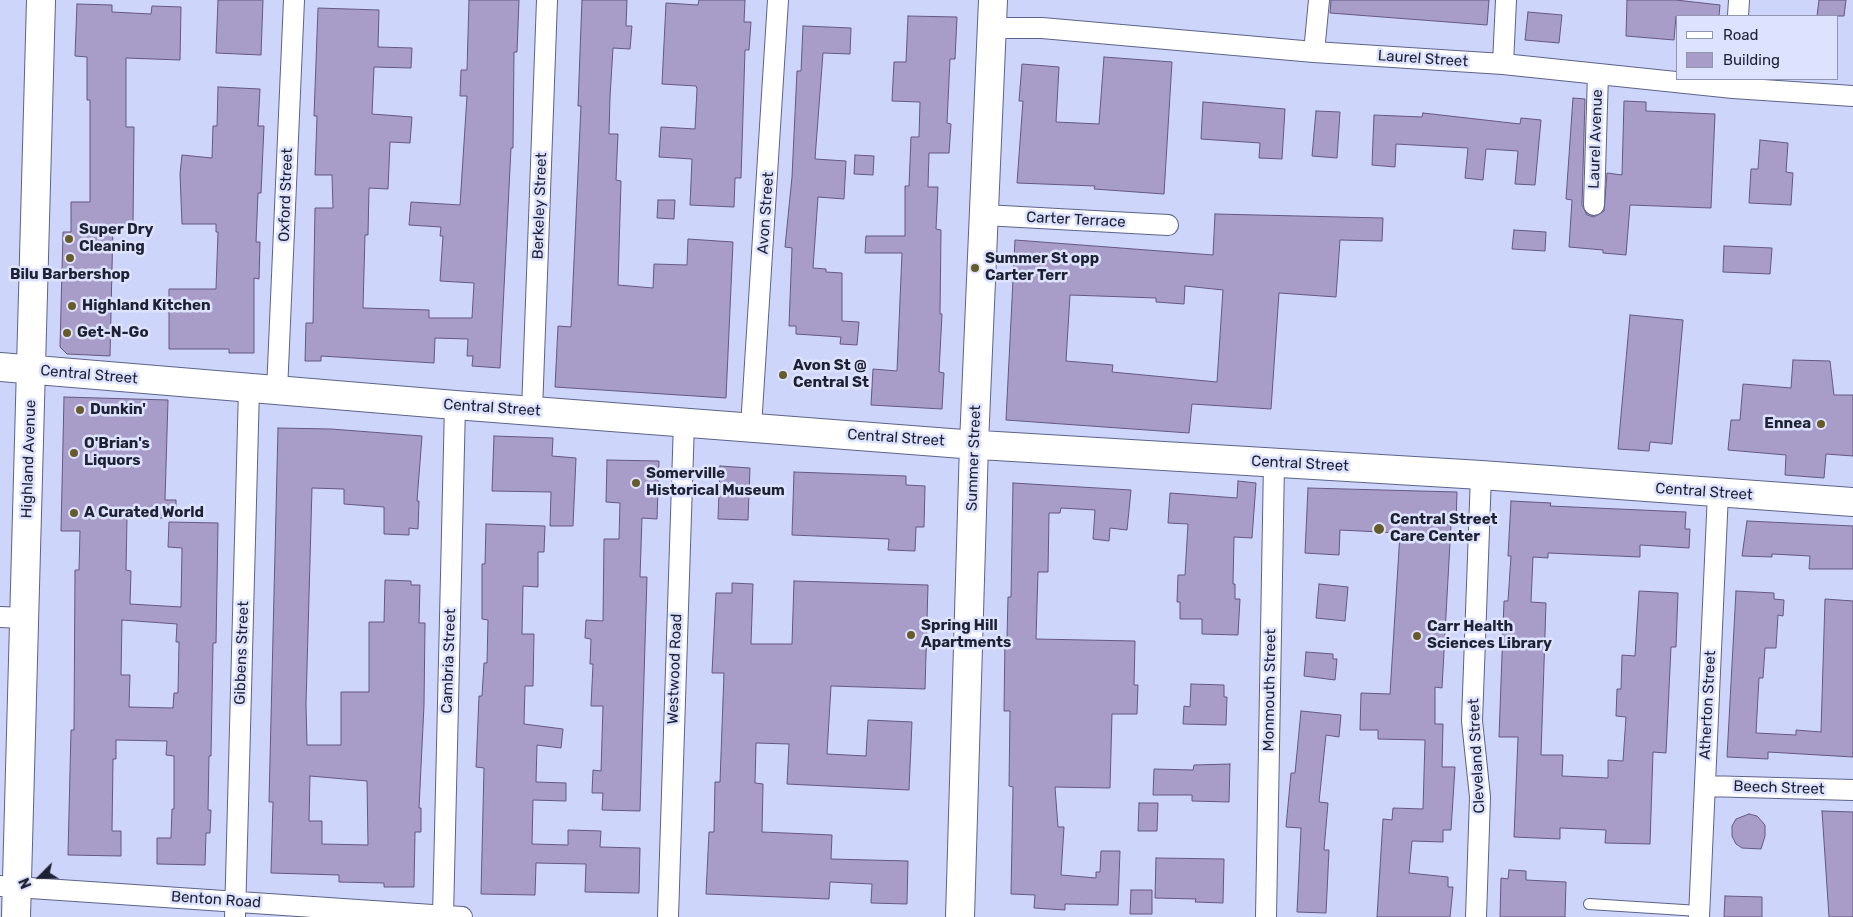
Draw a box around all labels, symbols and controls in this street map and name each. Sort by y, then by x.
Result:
legend [1676,15,1838,80]
text: Road [1723,26,1759,44]
street label: Laurel Street [1377,47,1469,71]
text: Building [1723,51,1780,69]
street label: Laurel Avenue [1585,89,1607,189]
street label: Oxford Street [275,148,297,242]
street label: Berkeley Street [529,152,551,260]
street label: Avon Street [754,171,778,255]
street label: Carter Terrace [1026,208,1126,232]
place label: Super Dry Cleaning [79,221,153,256]
marker: Super Dry Cleaning [63,233,75,245]
place label: Summer St opp Carter Terr [985,250,1099,285]
marker: Bilu Barbershop [64,252,76,264]
marker: Summer St opp Carter Terr [969,262,981,274]
place label: Bilu Barbershop [10,266,130,284]
place label: Highland Kitchen [82,297,211,315]
marker: Highland Kitchen [66,300,78,312]
place label: Get-N-Go [77,324,149,342]
marker: Get-N-Go [61,327,73,339]
place label: Avon St @ Central St [793,357,869,392]
street label: Central Street [40,362,138,388]
marker: Avon St @ Central St [777,369,789,381]
street label: Central Street [443,396,541,420]
street label: Highland Avenue [18,399,40,519]
place label: Dunkin' [90,401,146,419]
marker: Dunkin' [74,404,86,416]
street label: Summer Street [963,405,985,511]
place label: Ennea [1764,415,1811,433]
marker: Ennea [1815,418,1827,430]
street label: Central Street [847,426,945,450]
place label: O'Brian's Liquors [84,435,150,470]
marker: O'Brian's Liquors [68,447,80,459]
street label: Central Street [1251,452,1349,476]
place label: Somerville Historical Museum [646,465,785,500]
marker: Somerville Historical Museum [630,477,642,489]
street label: Central Street [1655,480,1753,504]
place label: A Curated World [84,504,204,522]
marker: A Curated World [68,507,80,519]
place label: Central Street Care Center [1390,511,1498,546]
marker: Central Street Care Center [1372,522,1386,536]
street label: Gibbens Street [231,601,253,705]
street label: Cambria Street [438,608,460,714]
street label: Westwood Road [664,613,686,725]
place label: Spring Hill Apartments [921,617,1011,652]
place label: Carr Health Sciences Library [1427,618,1552,653]
marker: Spring Hill Apartments [905,629,917,641]
street label: Monmouth Street [1260,629,1280,751]
marker: Carr Health Sciences Library [1411,630,1423,642]
street label: Atherton Street [1696,650,1720,760]
street label: Cleveland Street [1465,698,1489,814]
street label: Beech Street [1733,777,1825,799]
north arrow [15,852,65,902]
text: N [16,875,36,891]
street label: Benton Road [170,888,262,912]

